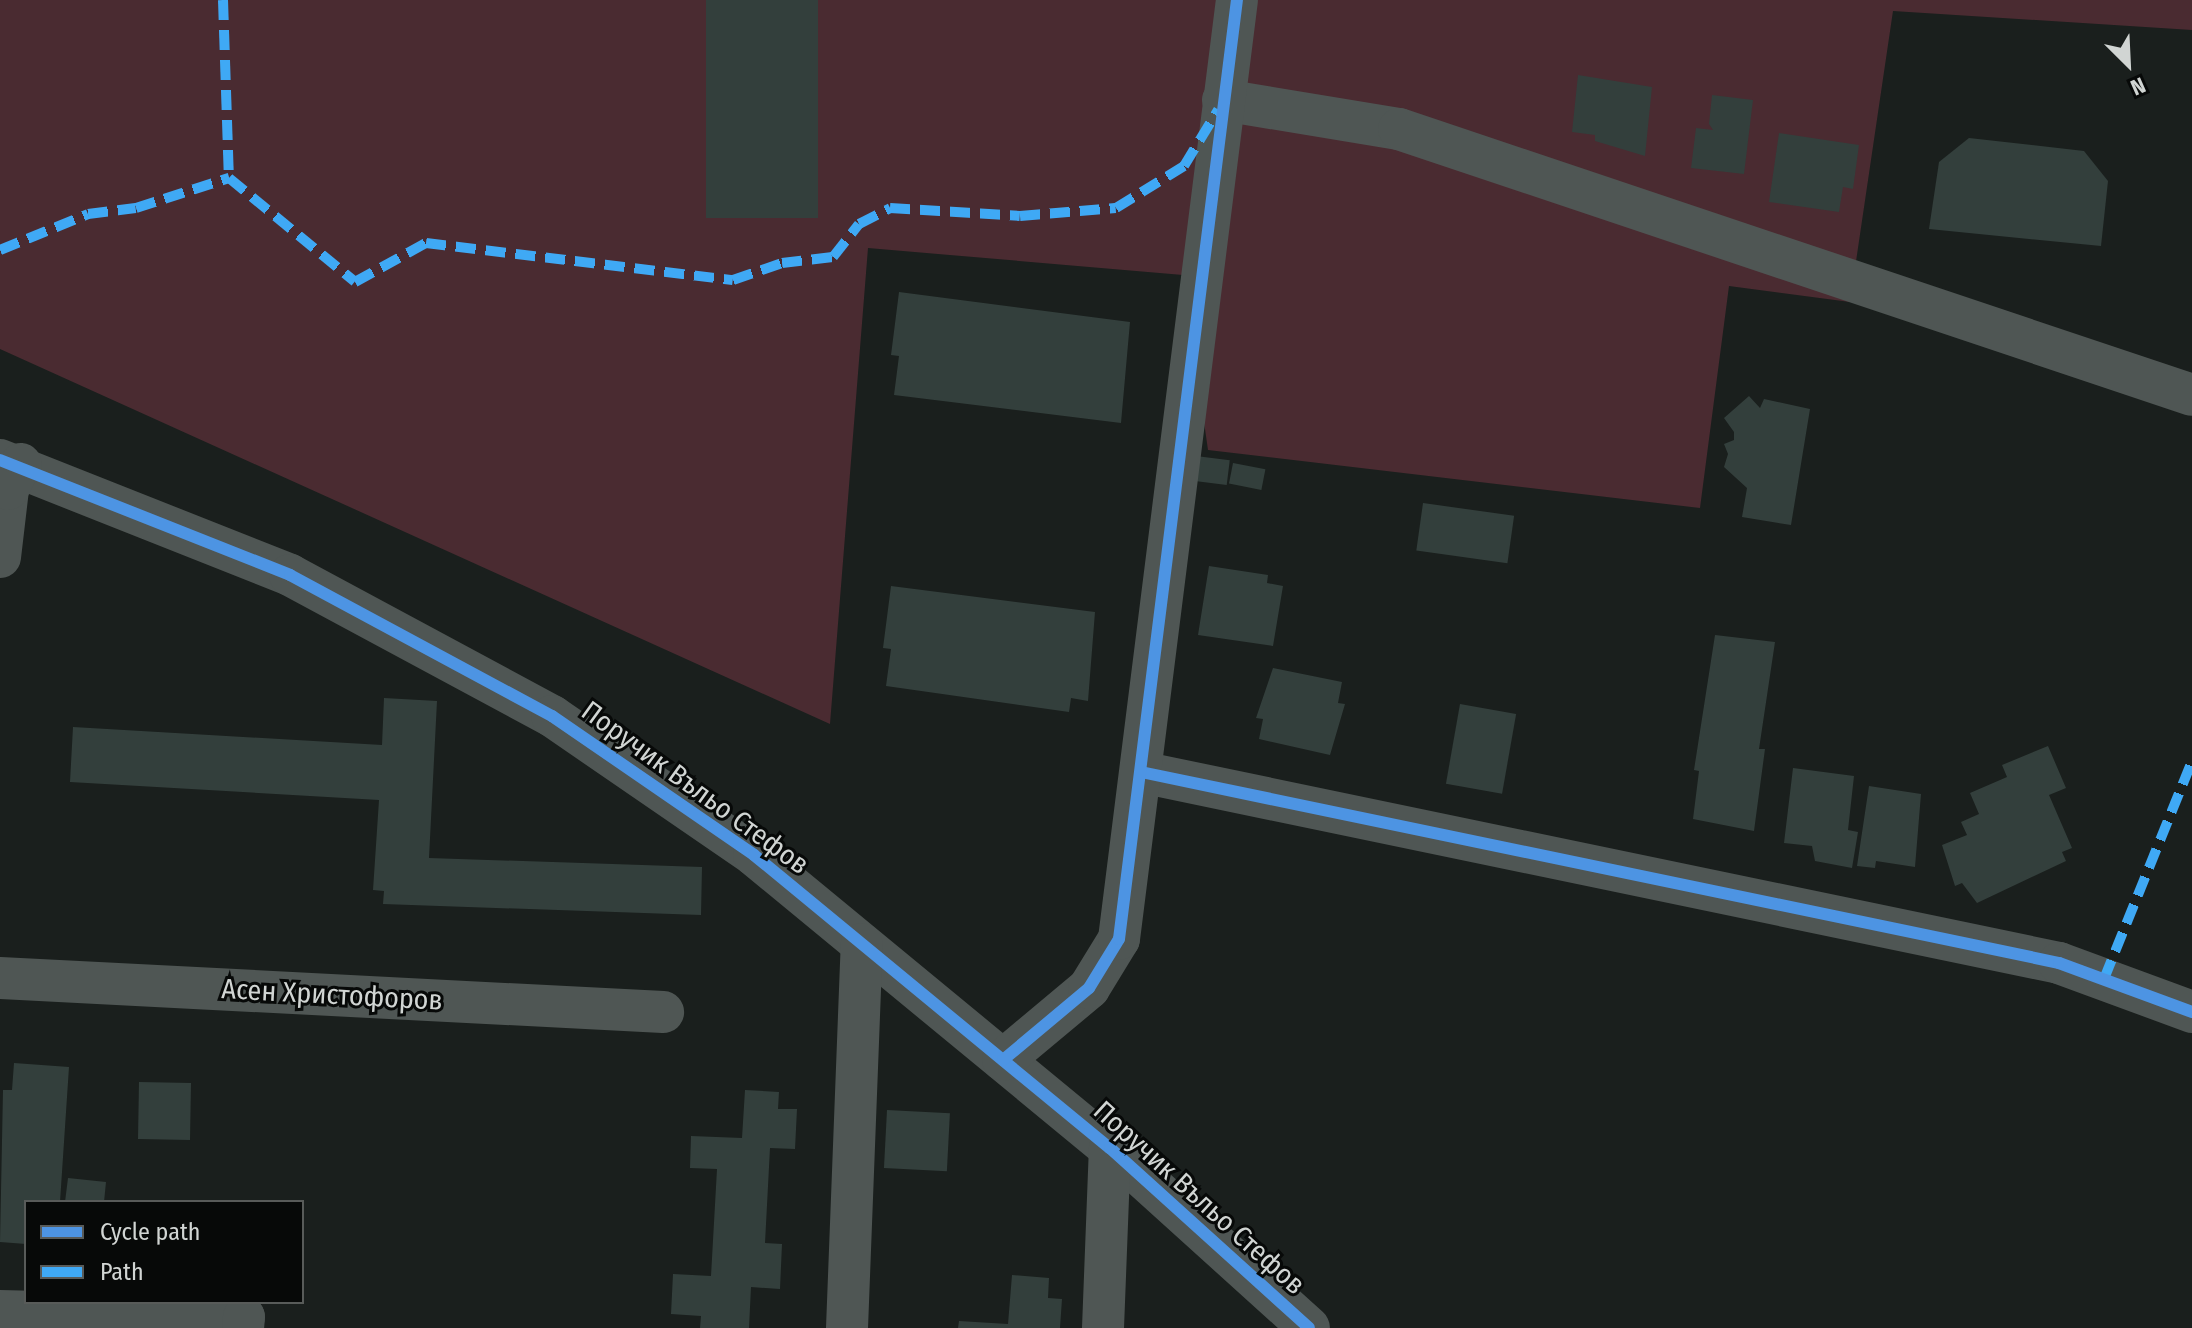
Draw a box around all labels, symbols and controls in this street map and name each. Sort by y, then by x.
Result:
north arrow [2088,24,2168,104]
text: N [2126,71,2149,101]
street label: Поручик Въльо Стефов [575,694,815,882]
street label: Асен Христофоров [221,972,443,1018]
street label: Поручик Въльо Стефов [1086,1094,1312,1302]
legend [24,1200,304,1304]
text: Cycle path [100,1218,200,1246]
text: Path [100,1258,144,1286]

